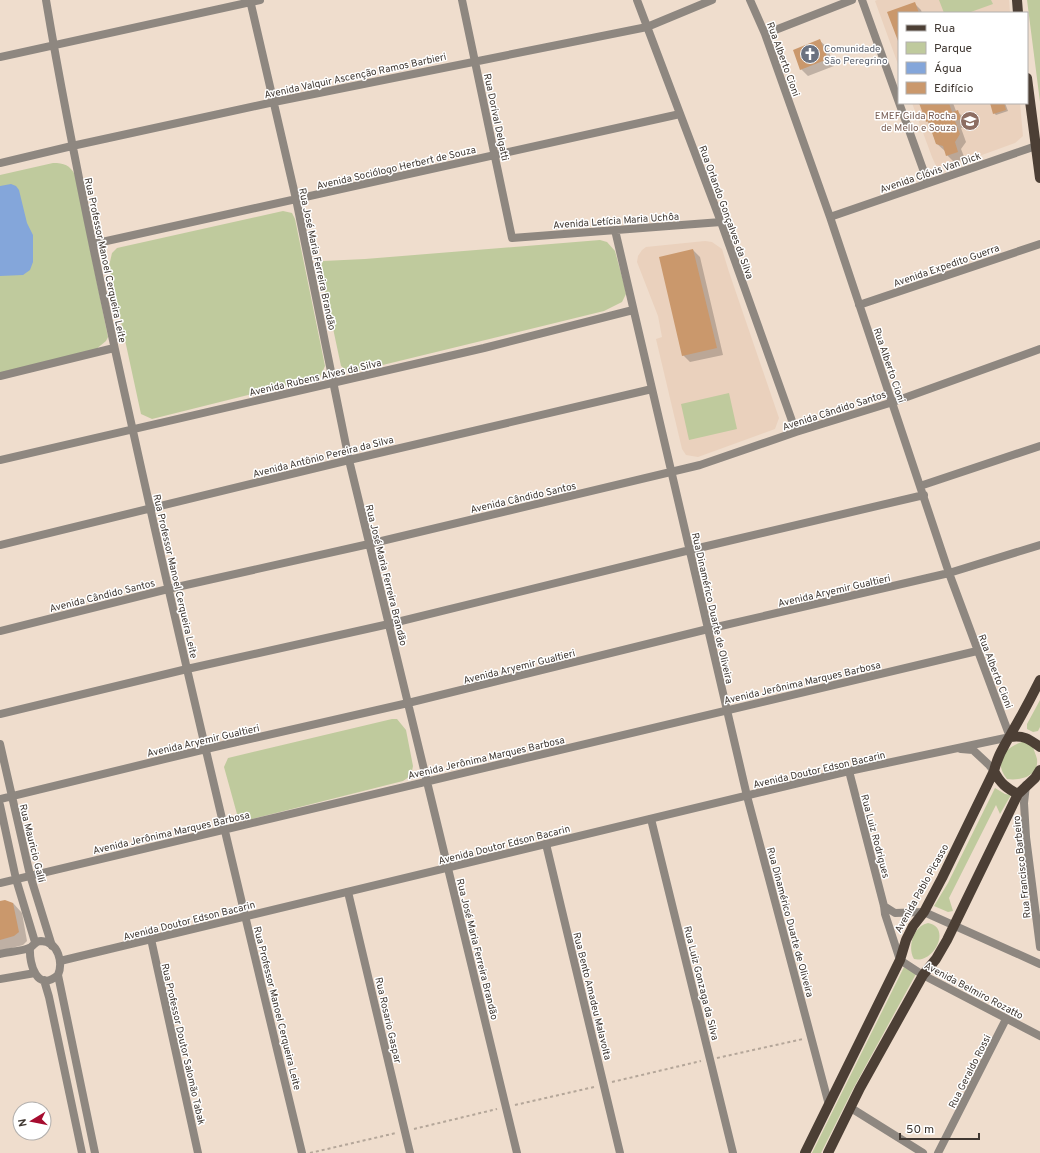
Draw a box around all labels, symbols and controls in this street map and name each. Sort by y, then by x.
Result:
legend [898,12,1028,104]
street label: Rua Alberto Cioni [763,20,802,99]
text: Rua [934,21,955,37]
text: Parque [934,41,972,57]
church icon: Comunidade São Peregrino [799,43,821,65]
place label: Comunidade São Peregrino [824,43,888,68]
street label: Avenida Valquir Ascenção Ramos Barbieri [263,51,448,102]
text: Água [934,61,962,77]
street label: Rua Dorival Delgatti [480,72,511,162]
text: Edifício [934,81,974,97]
place label: EMEF Gilda Rocha de Mello e Souza [875,110,956,135]
school or university icon: EMEF Gilda Rocha de Mello e Souza [959,110,981,132]
street label: Avenida Sociólogo Herbert de Souza [315,144,477,193]
street label: Rua Orlando Gonçalves da Silva [695,144,756,281]
street label: Avenida Clóvis Van Dick [878,150,983,197]
street label: Rua Professor Manoel Cerqueira Leite [81,177,128,344]
street label: Rua José Maria Ferreira Brandão [295,187,338,332]
street label: Avenida Letícia Maria Uchôa [553,211,680,232]
street label: Avenida Expedito Guerra [892,242,1001,291]
street label: Rua Alberto Cioni [870,326,907,405]
street label: Avenida Rubens Alves da Silva [248,357,383,400]
street label: Avenida Cândido Santos [781,388,888,434]
street label: Avenida Antônio Pereira da Silva [252,434,395,481]
street label: Avenida Cândido Santos [469,480,578,517]
street label: Rua Professor Manoel Cerqueira Leite [149,493,200,660]
street label: Rua José Maria Ferreira Brandão [362,503,410,648]
street label: Rua Dinamérico Duarte de Oliveira [688,531,735,685]
street label: Avenida Aryemir Gualtieri [777,572,892,611]
street label: Avenida Cândido Santos [48,577,157,616]
street label: Rua Alberto Cioni [974,633,1015,710]
street label: Avenida Aryemir Gualtieri [462,647,577,688]
street label: Avenida Jerônima Marques Barbosa [723,659,882,708]
street label: Avenida Aryemir Gualtieri [146,722,261,761]
street label: Avenida Jerônima Marques Barbosa [407,734,566,783]
street label: Avenida Doutor Edson Bacarin [752,749,887,792]
street label: Rua Luiz Rodrigues [857,793,892,880]
street label: Rua Mauricio Galli [16,803,48,884]
street label: Avenida Jerônima Marques Barbosa [92,809,251,858]
street label: Rua Francisco Barbeiro [1011,814,1034,919]
street label: Avenida Doutor Edson Bacarin [437,823,572,868]
street label: Avenida Pablo Picasso [892,842,952,935]
street label: Rua Dinamérico Duarte de Oliveira [763,846,816,999]
street label: Rua José Maria Ferreira Brandão [453,877,501,1022]
street label: Avenida Doutor Edson Bacarin [122,899,257,944]
street label: Rua Professor Manoel Cerqueira Leite [250,925,303,1092]
street label: Rua Luiz Gonzaga da Silva [680,925,721,1042]
street label: Rua Bento Amadeu Malavolta [569,931,614,1062]
street label: Avenida Belmiro Rozatto [922,960,1025,1023]
street label: Rua Professor Doutor Salomão Tabak [158,962,207,1126]
street label: Rua Rosario Gaspar [371,976,404,1065]
street label: Rua Geraldo Rossi [946,1033,995,1111]
north arrow [12,1101,52,1141]
scale bar [900,1115,979,1141]
text: N [16,1117,31,1128]
text: 50 m [906,1122,934,1138]

